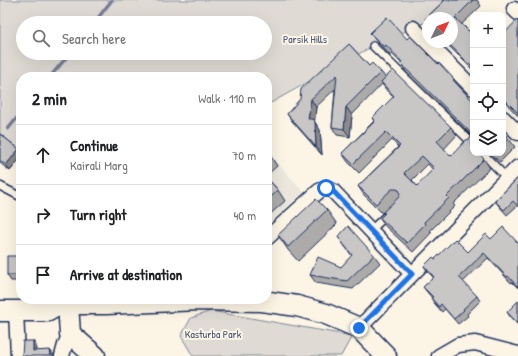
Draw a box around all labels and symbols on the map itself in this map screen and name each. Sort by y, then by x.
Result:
north arrow [422,12,458,48]
park label: Parsik Hills [283,32,327,46]
route start [317,179,335,197]
route end [350,319,368,337]
park label: Kasturba Park [185,327,242,341]

